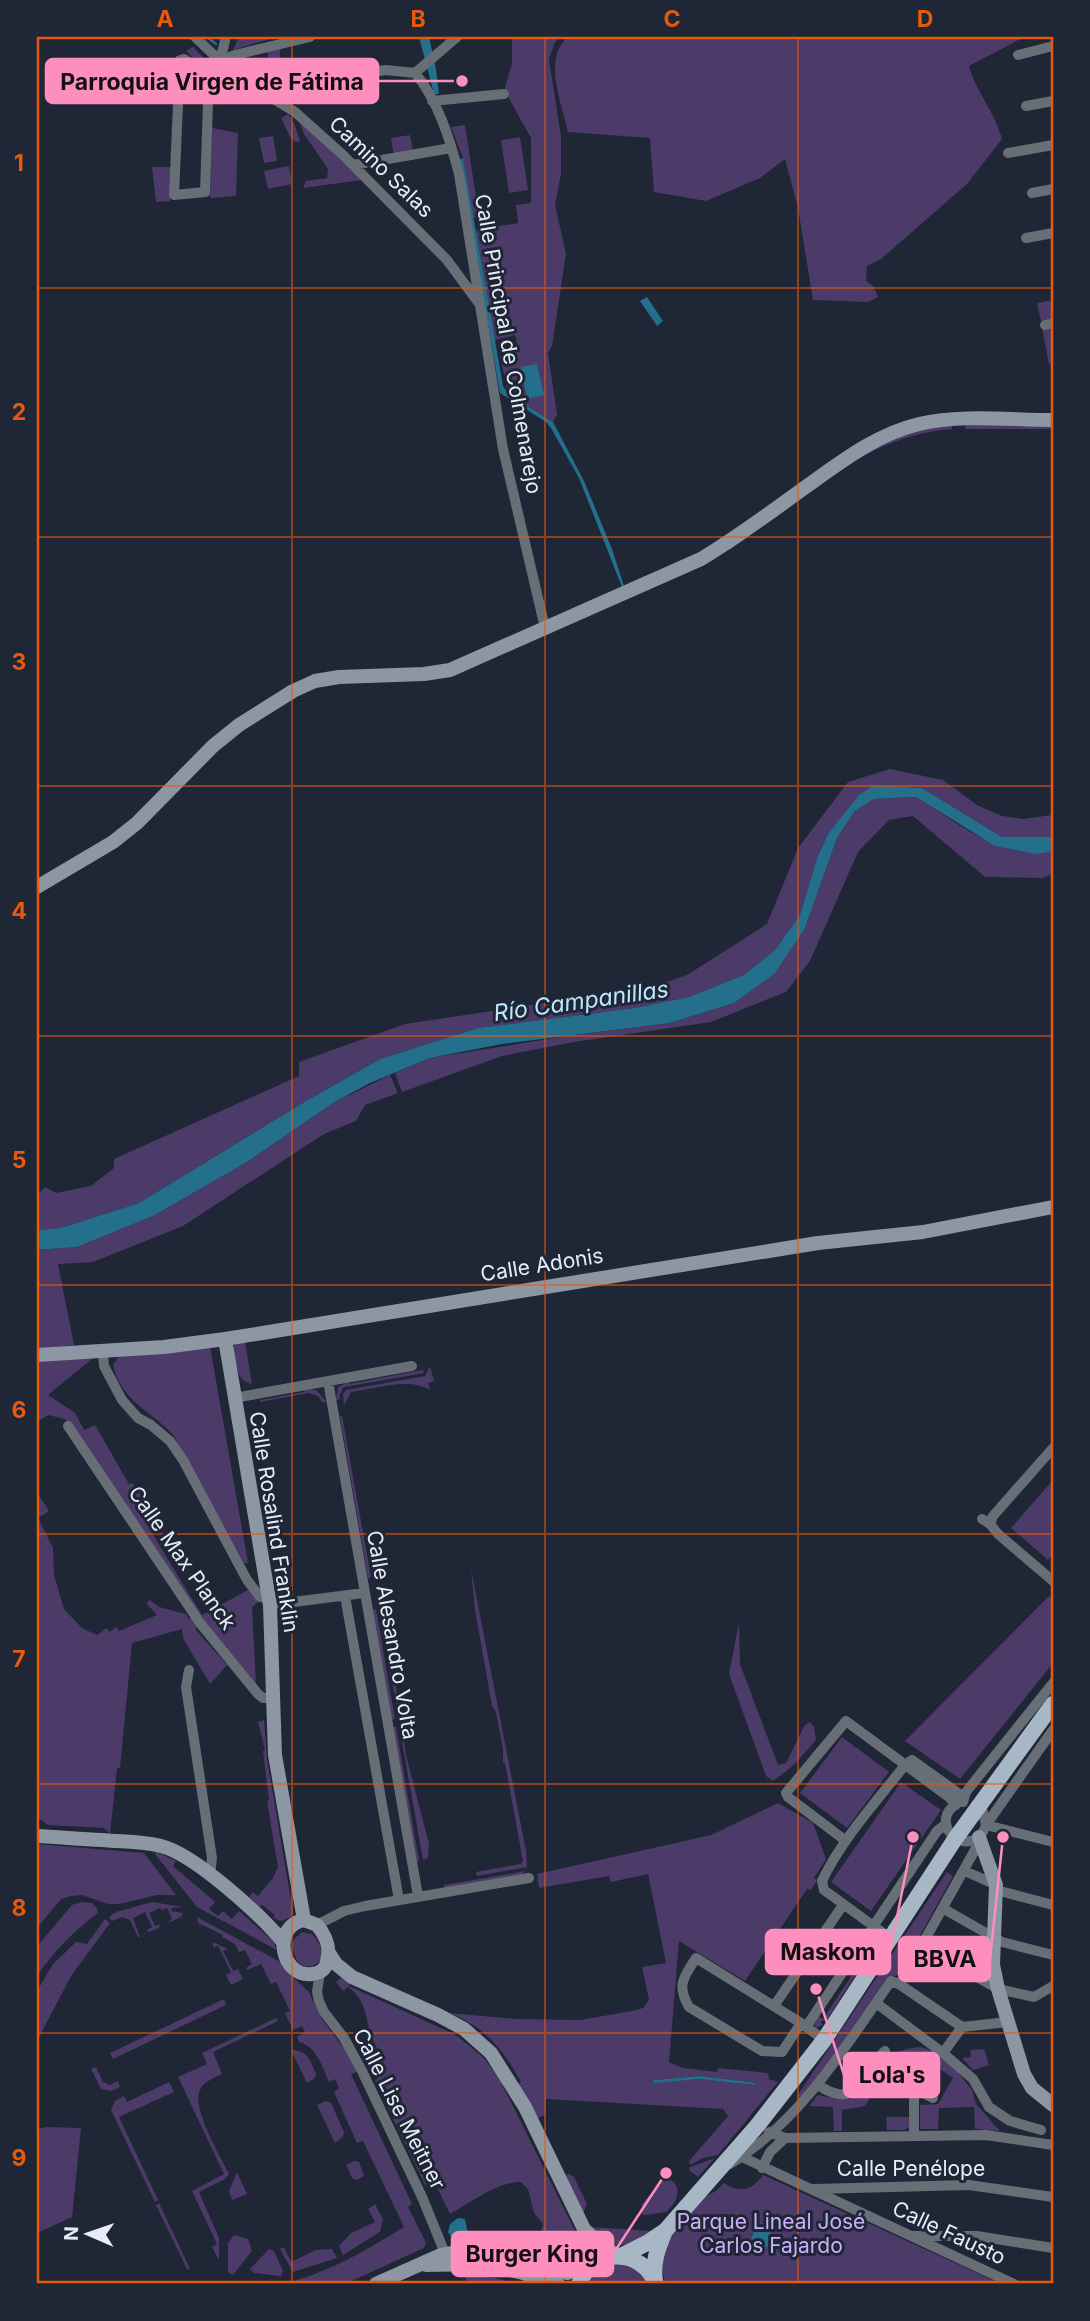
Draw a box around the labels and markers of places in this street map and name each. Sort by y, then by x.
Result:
callout: Parroquia Virgen de Fátima [46,59,378,103]
callout: Maskom [766,1930,890,1974]
callout: BBVA [899,1937,990,1981]
callout: Lola's [844,2053,939,2097]
callout: Burger King [452,2232,613,2276]

